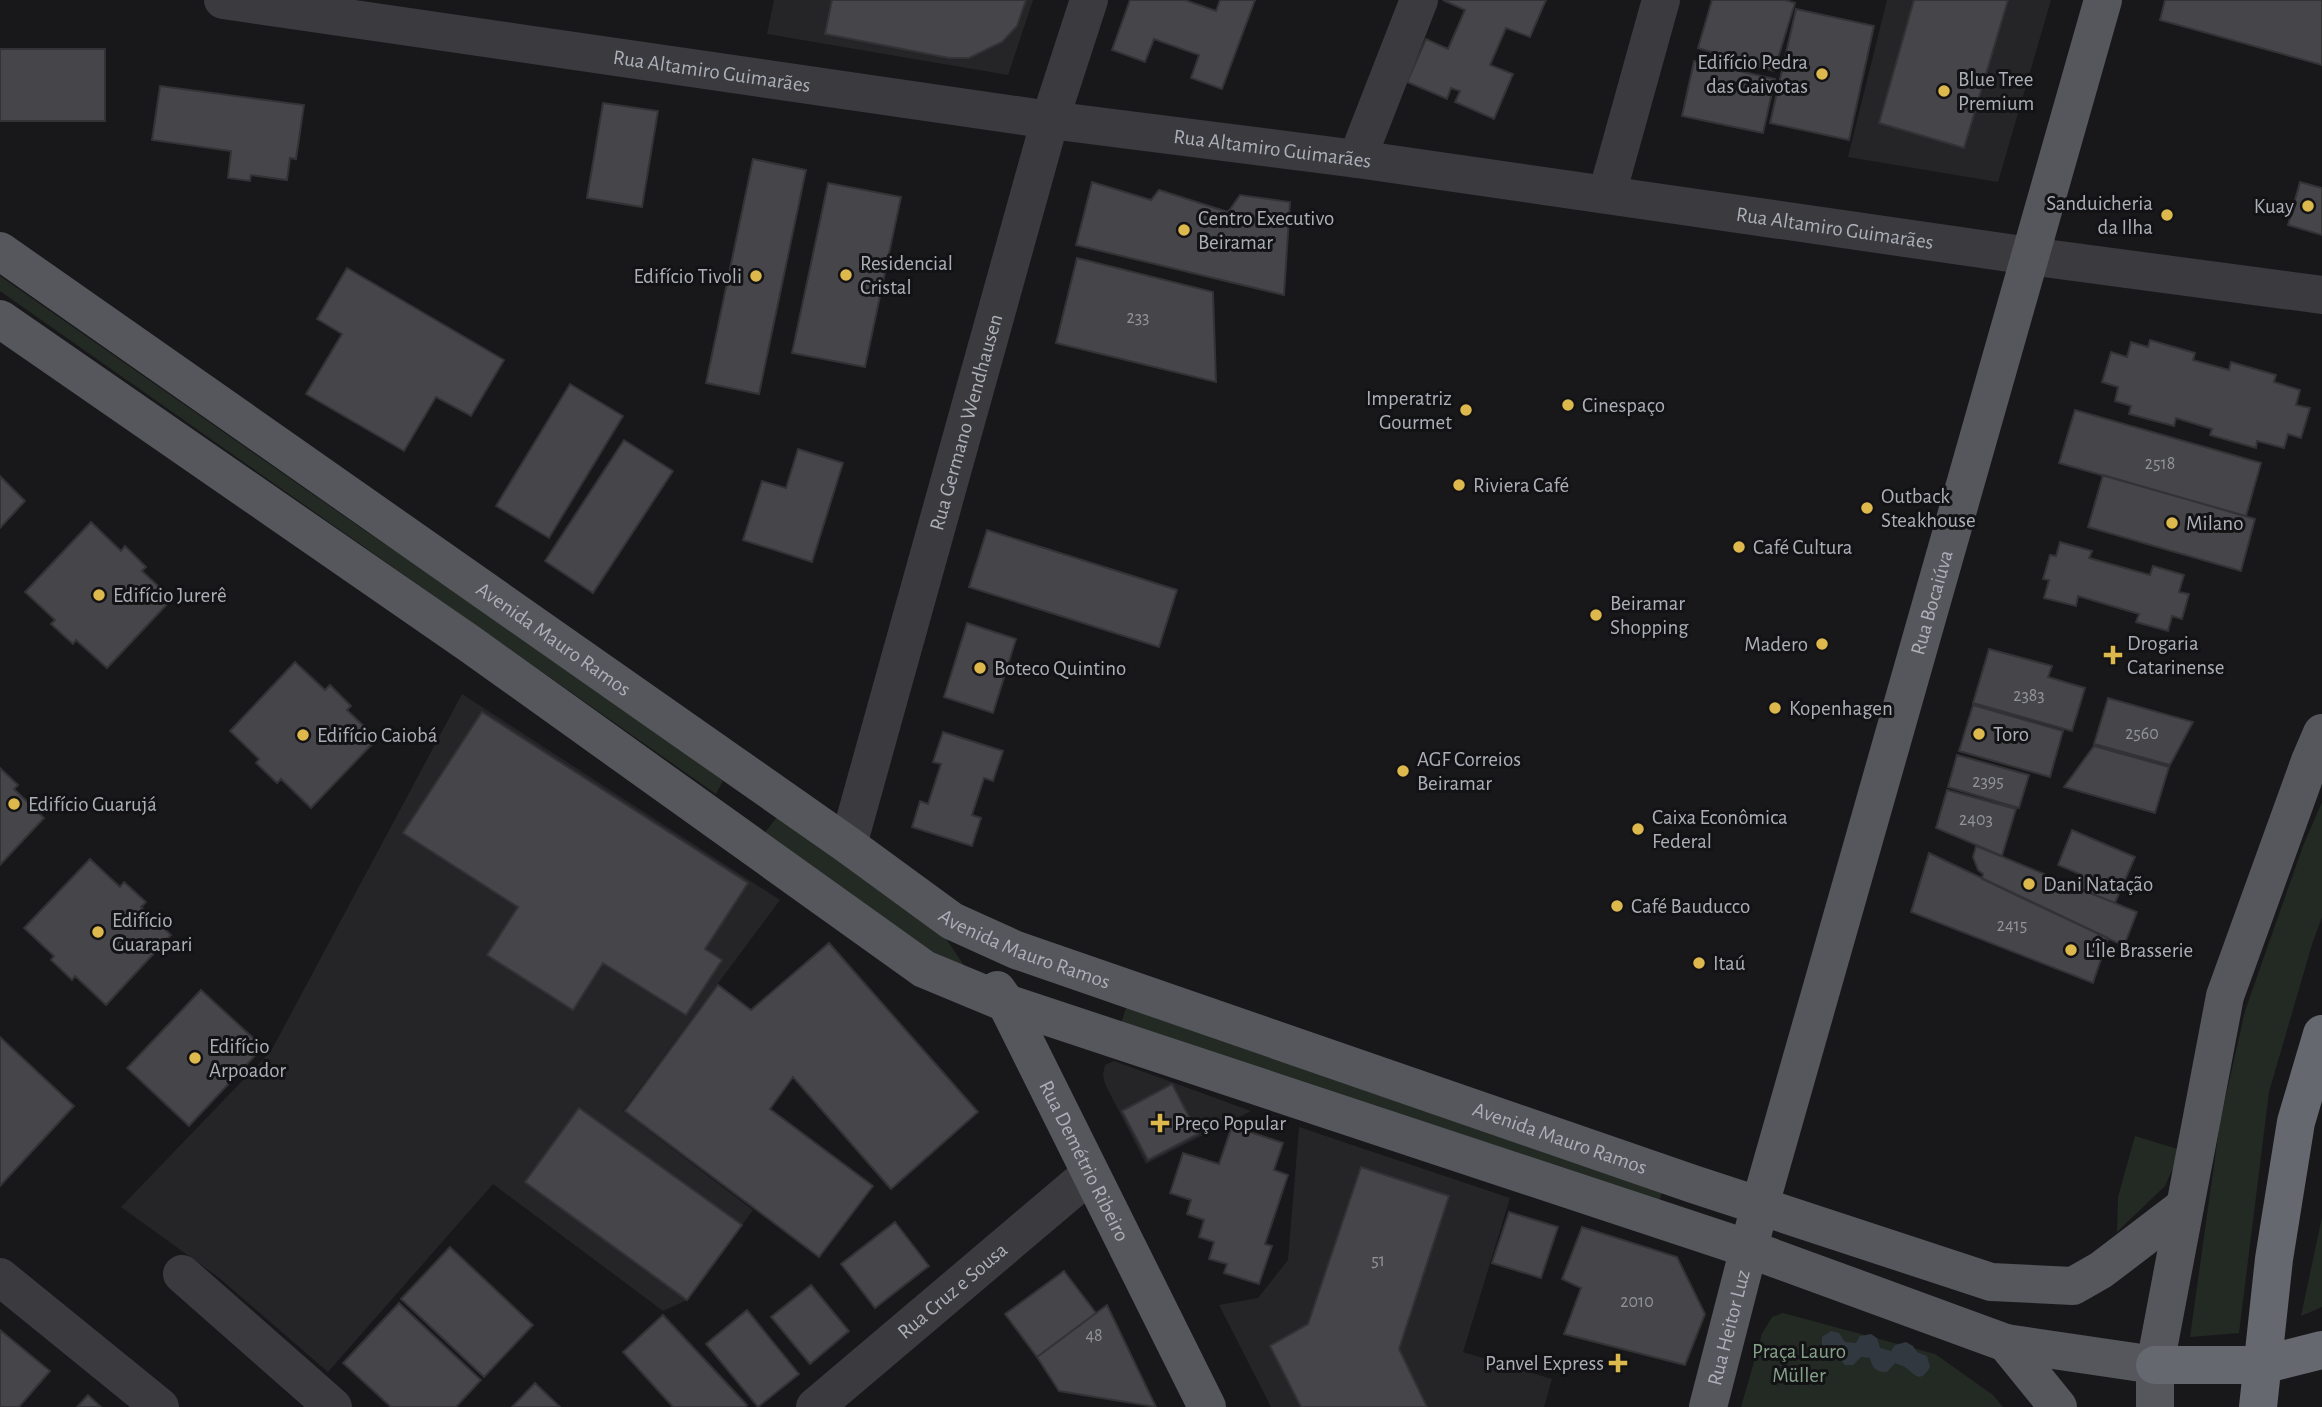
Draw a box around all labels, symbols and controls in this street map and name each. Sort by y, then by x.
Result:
street label: Rua Altamiro Guimarães [612,47,812,96]
place label: Edifício Pedra das Gaivotas [1697,52,1808,97]
marker: Edifício Pedra das Gaivotas [1814,66,1830,82]
place label: Blue Tree Premium [1958,69,2034,114]
marker: Blue Tree Premium [1936,83,1952,99]
street label: Rua Altamiro Guimarães [1172,126,1373,172]
place label: Sanduicheria da Ilha [2046,193,2153,238]
place label: Kuay [2254,196,2294,217]
marker: Kuay [2300,198,2316,214]
street label: Rua Altamiro Guimarães [1735,204,1935,253]
marker: Sanduicheria da Ilha [2159,207,2175,223]
place label: Centro Executivo Beiramar [1198,208,1334,253]
marker: Centro Executivo Beiramar [1176,222,1192,238]
place label: Residencial Cristal [860,253,953,298]
place label: Edifício Tivoli [634,266,742,287]
marker: Residencial Cristal [838,267,854,283]
marker: Edifício Tivoli [748,268,764,284]
house number: 233 [1126,309,1150,327]
street label: Rua Germano Wendhausen [926,312,1006,533]
place label: Imperatriz Gourmet [1366,388,1452,433]
place label: Cinespaço [1582,395,1665,416]
marker: Cinespaço [1560,397,1576,413]
marker: Imperatriz Gourmet [1458,402,1474,418]
house number: 2518 [2145,455,2175,473]
place label: Riviera Café [1473,475,1569,496]
marker: Riviera Café [1451,477,1467,493]
place label: Outback Steakhouse [1881,486,1976,531]
marker: Outback Steakhouse [1859,500,1875,516]
place label: Milano [2186,513,2243,534]
marker: Milano [2164,515,2180,531]
place label: Café Cultura [1753,537,1853,558]
marker: Café Cultura [1731,539,1747,555]
street label: Rua Bocaiúva [1907,548,1957,657]
street label: Avenida Mauro Ramos [473,578,634,700]
place label: Edifício Jurerê [113,585,227,606]
marker: Edifício Jurerê [91,587,107,603]
place label: Beiramar Shopping [1610,593,1689,638]
marker: Beiramar Shopping [1588,607,1604,623]
place label: Drogaria Catarinense [2127,633,2224,678]
place label: Madero [1744,634,1808,655]
marker: Madero [1814,636,1830,652]
marker: Drogaria Catarinense [2105,647,2121,663]
place label: Boteco Quintino [994,658,1126,679]
marker: Boteco Quintino [972,660,988,676]
house number: 2383 [2013,687,2045,705]
place label: Kopenhagen [1789,698,1893,719]
marker: Kopenhagen [1767,700,1783,716]
place label: Toro [1993,724,2029,745]
place label: Edifício Caiobá [317,725,438,746]
house number: 2560 [2125,725,2159,743]
marker: Toro [1971,726,1987,742]
marker: Edifício Caiobá [295,727,311,743]
place label: AGF Correios Beiramar [1417,749,1521,794]
marker: AGF Correios Beiramar [1395,763,1411,779]
house number: 2395 [1972,773,2004,791]
place label: Edifício Guarujá [28,794,157,815]
marker: Edifício Guarujá [6,796,22,812]
place label: Caixa Econômica Federal [1652,807,1788,852]
house number: 2403 [1959,811,1993,829]
marker: Caixa Econômica Federal [1630,821,1646,837]
place label: Dani Natação [2043,874,2153,895]
marker: Dani Natação [2021,876,2037,892]
place label: Café Bauducco [1631,896,1750,917]
marker: Café Bauducco [1609,898,1625,914]
street label: Avenida Mauro Ramos [935,905,1113,993]
place label: Edifício Guarapari [112,910,193,955]
house number: 2415 [1997,917,2027,935]
marker: Edifício Guarapari [90,924,106,940]
place label: L'Île Brasserie [2085,938,2193,961]
marker: L'Île Brasserie [2063,942,2079,958]
place label: Itaú [1713,953,1746,974]
marker: Itaú [1691,955,1707,971]
place label: Edifício Arpoador [209,1036,286,1081]
marker: Edifício Arpoador [187,1050,203,1066]
street label: Rua Demétrio Ribeiro [1035,1077,1133,1245]
street label: Avenida Mauro Ramos [1470,1099,1650,1178]
place label: Preço Popular [1174,1113,1286,1134]
marker: Preço Popular [1152,1115,1168,1131]
street label: Rua Cruz e Sousa [894,1239,1012,1343]
house number: 51 [1371,1252,1385,1270]
street label: Rua Heitor Luz [1704,1268,1754,1388]
house number: 2010 [1620,1293,1654,1311]
house number: 48 [1085,1327,1103,1345]
park label: Praça Lauro Müller [1752,1341,1846,1386]
place label: Panvel Express [1485,1353,1604,1374]
marker: Panvel Express [1610,1355,1626,1371]

